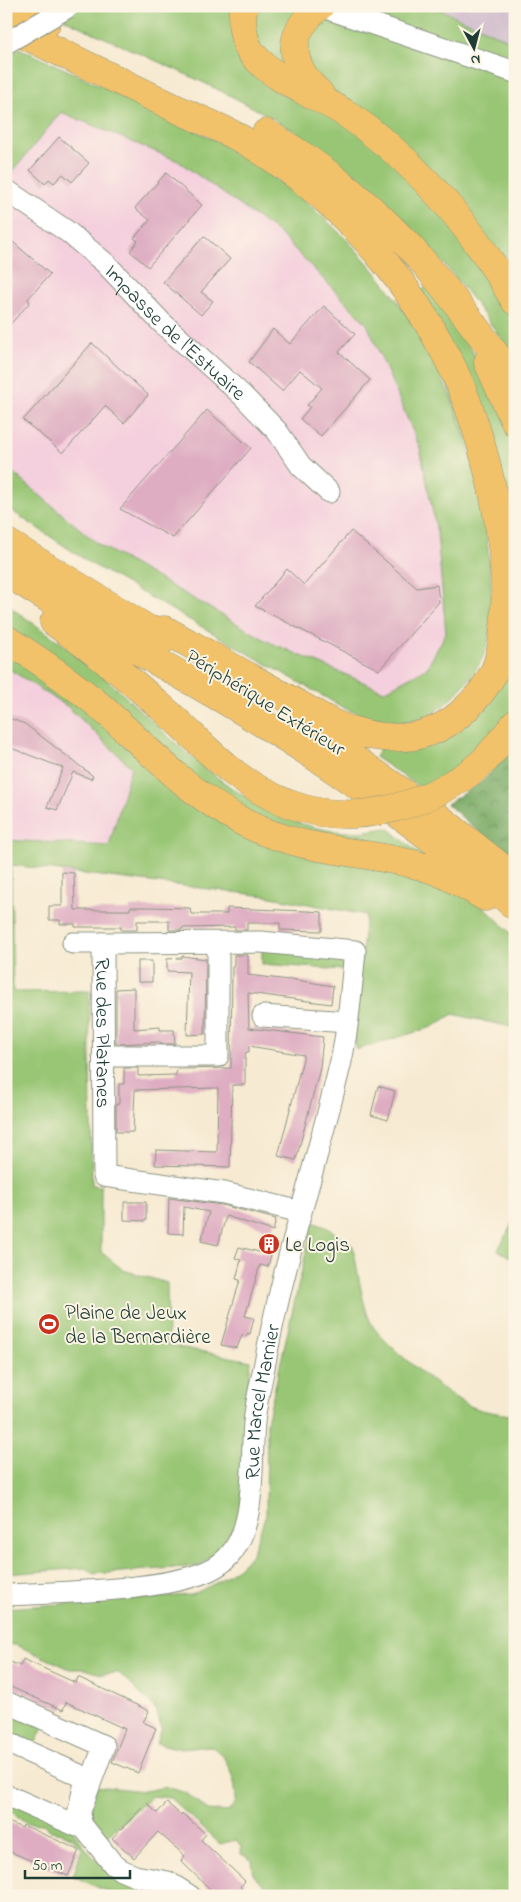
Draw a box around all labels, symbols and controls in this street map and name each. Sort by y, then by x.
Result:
north arrow [448,22,498,72]
text: N [469,48,481,70]
street label: Impasse de l'Estuaire [97,258,252,409]
street label: Périphérique Extérieur [179,642,351,765]
street label: Rue des Platanes [86,958,117,1108]
place label: Le Logis [285,1231,350,1263]
building icon: Le Logis [257,1232,281,1256]
place label: Plaine de Jeux de la Bernardière [65,1299,211,1353]
sports icon: Plaine de Jeux de la Bernardière [37,1312,61,1336]
street label: Rue Marcel Marnier [239,1321,289,1480]
scale bar [25,1847,130,1879]
text: 50 m [32,1855,63,1877]

